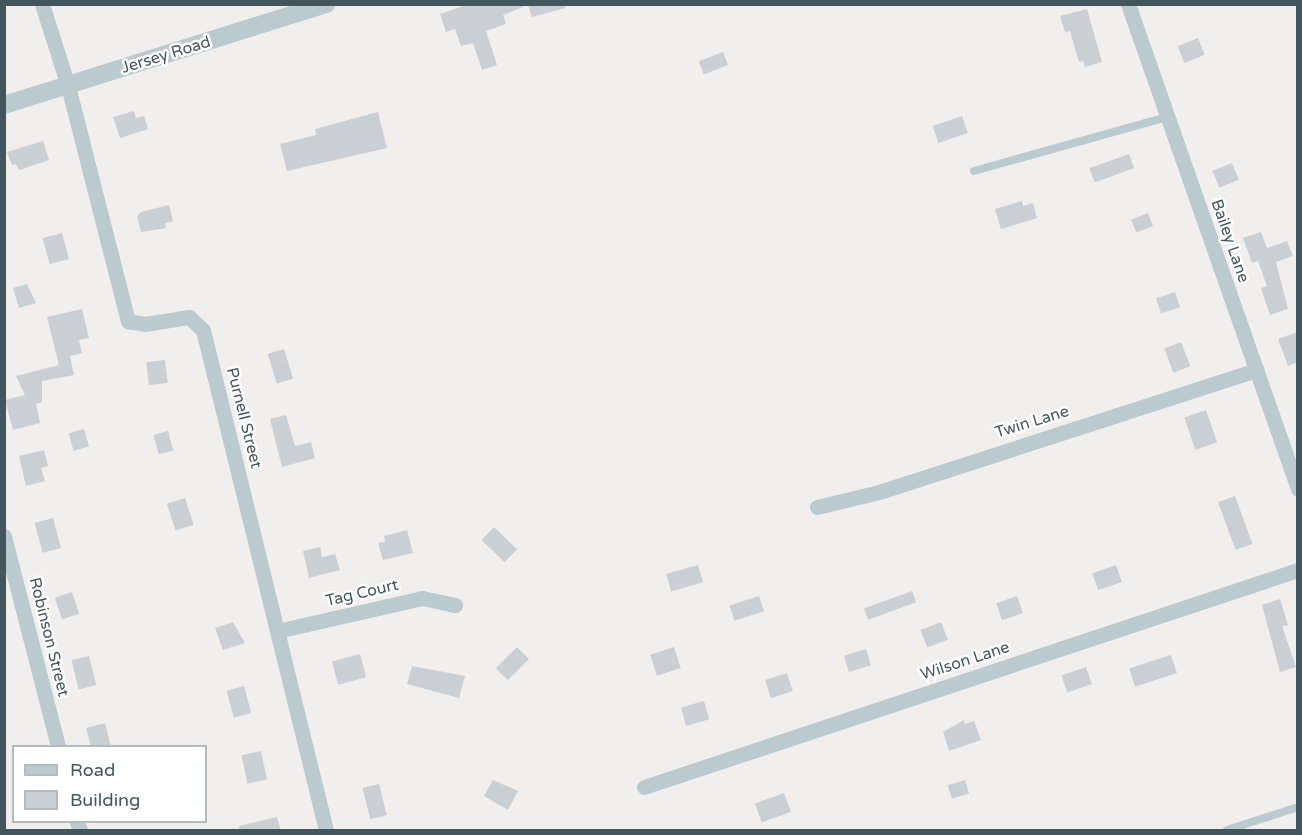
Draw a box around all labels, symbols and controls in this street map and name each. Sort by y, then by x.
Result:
street label: Jersey Road [119,32,213,78]
street label: Bailey Lane [1207,197,1253,285]
street label: Purnell Street [222,366,266,470]
street label: Twin Lane [993,402,1071,442]
street label: Robinson Street [25,575,73,699]
street label: Tag Court [324,575,400,611]
street label: Wilson Lane [918,638,1012,684]
legend [12,745,207,823]
text: Road [70,759,115,781]
text: Building [70,789,140,811]

